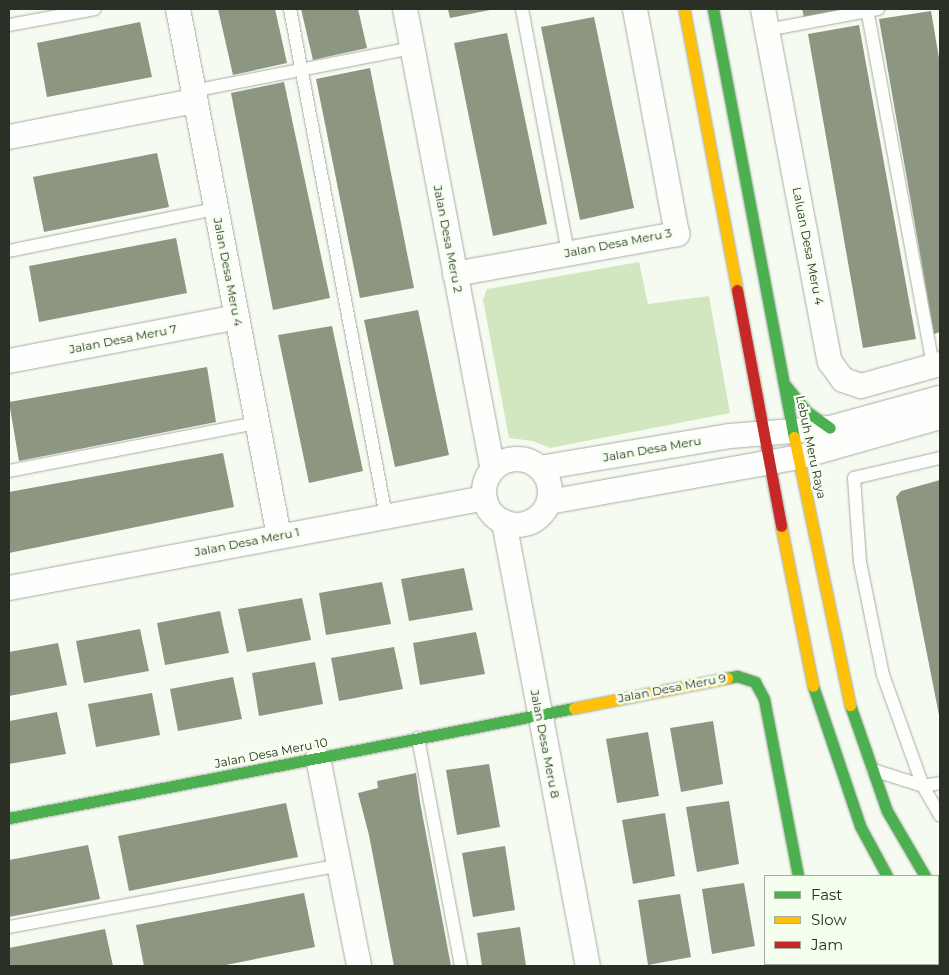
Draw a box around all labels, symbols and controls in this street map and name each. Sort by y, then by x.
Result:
street label: Jalan Desa Meru 2 [430,184,466,294]
street label: Laluan Desa Meru 4 [790,186,826,306]
street label: Jalan Desa Meru 4 [210,216,246,328]
street label: Jalan Desa Meru 3 [563,225,673,261]
street label: Jalan Desa Meru 7 [68,321,178,357]
street label: Lebuh Meru Raya [793,394,829,500]
street label: Jalan Desa Meru [602,433,702,465]
street label: Jalan Desa Meru 1 [193,525,301,559]
street label: Jalan Desa Meru 9 [617,670,727,706]
street label: Jalan Desa Meru 8 [527,688,563,800]
street label: Jalan Desa Meru 10 [213,735,329,771]
legend [764,875,939,965]
text: Fast [811,885,842,904]
text: Slow [811,910,847,929]
text: Jam [811,935,843,954]

